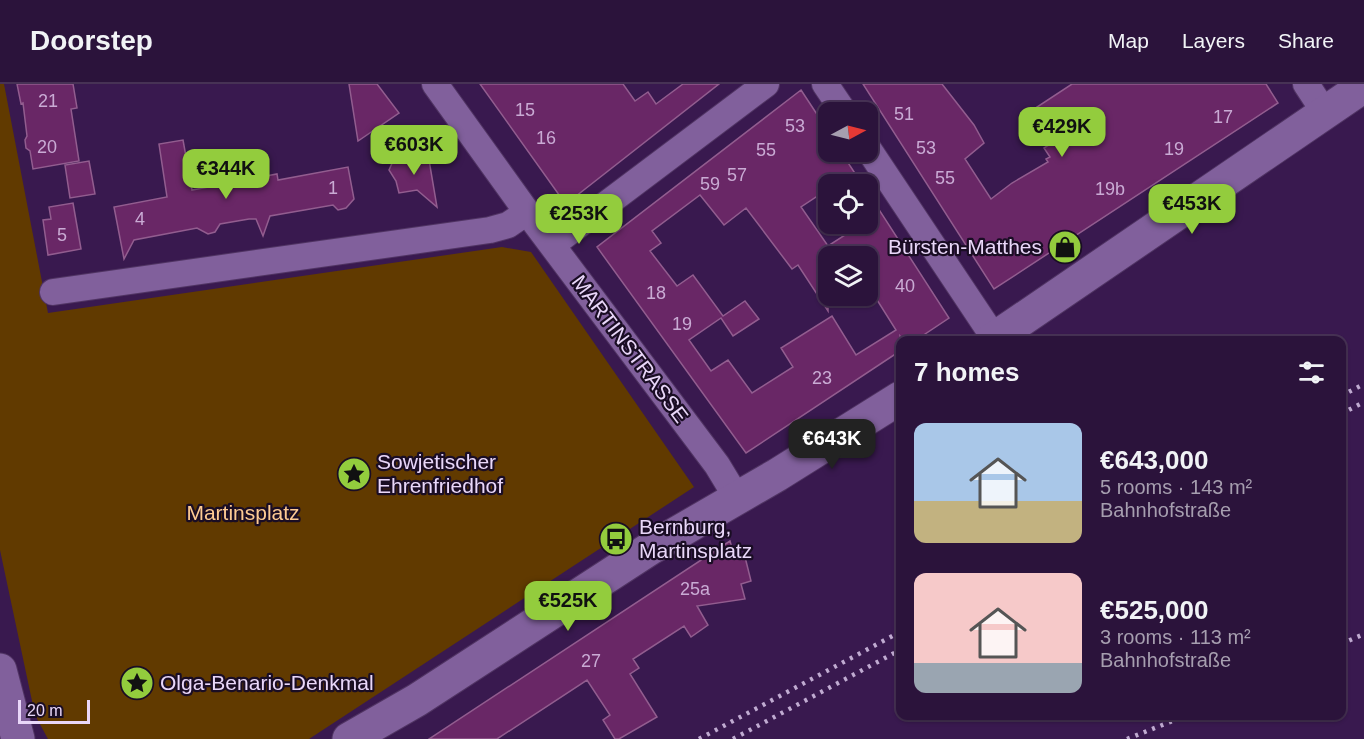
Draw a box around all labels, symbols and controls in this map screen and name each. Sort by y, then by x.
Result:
text: Doorstep [30,25,153,56]
text: Map [1108,29,1149,52]
text: Layers [1182,29,1245,52]
text: Share [1278,29,1334,52]
house number: 21 [38,91,58,111]
house number: 15 [515,100,535,120]
north arrow [818,102,878,162]
map controls [818,102,878,306]
house number: 51 [894,104,914,124]
pin: €429K [1020,107,1104,158]
house number: 17 [1213,107,1233,127]
text: €429K [1033,115,1091,137]
house number: 53 [785,116,805,136]
pin: €603K [372,125,456,176]
house number: 16 [536,128,556,148]
text: €603K [385,133,443,155]
house number: 20 [37,137,57,157]
house number: 53 [916,138,936,158]
house number: 19 [1164,139,1184,159]
house number: 55 [756,140,776,160]
pin: €344K [184,149,268,200]
text: €344K [197,157,255,179]
house number: 57 [727,165,747,185]
house number: 55 [935,168,955,188]
house number: 59 [700,174,720,194]
button: locate [818,174,878,234]
house number: 1 [328,178,338,198]
house number: 19b [1095,179,1125,199]
pin: €453K [1150,184,1234,235]
text: €453K [1163,192,1221,214]
pin: €253K [537,194,621,245]
text: €253K [550,202,608,224]
house number: 4 [135,209,145,229]
house number: 5 [57,225,67,245]
shop icon: Bürsten-Matthes [1047,229,1083,265]
place label: Bürsten-Matthes [888,235,1042,258]
button: layers [818,246,878,306]
street label: MARTINSTRASSE [568,271,693,427]
house number: 40 [895,276,915,296]
house number: 18 [646,283,666,303]
house number: 19 [672,314,692,334]
icon: filters [1295,356,1328,389]
text: 7 homes [914,357,1020,387]
house number: 23 [812,368,832,388]
pin: €643K [790,419,874,470]
text: €643K [803,427,861,449]
text: €643,000 [1100,445,1208,475]
icon: home [962,447,1034,519]
place label: Sowjetischer Ehrenfriedhof [377,450,503,497]
place icon: Sowjetischer Ehrenfriedhof [336,456,372,492]
text: 5 rooms · 143 m² [1100,476,1252,498]
text: Bahnhofstraße [1100,499,1231,521]
park label: Martinsplatz [186,501,300,524]
place label: Bernburg, Martinsplatz [639,515,752,562]
bus stop icon: Bernburg, Martinsplatz [598,521,634,557]
house number: 25a [680,579,711,599]
pin: €525K [526,581,610,632]
text: €525K [539,589,597,611]
text: €525,000 [1100,595,1208,625]
icon: home [962,597,1034,669]
text: 3 rooms · 113 m² [1100,626,1251,648]
text: Bahnhofstraße [1100,649,1231,671]
house number: 27 [581,651,601,671]
place icon: Olga-Benario-Denkmal [119,665,155,701]
place label: Olga-Benario-Denkmal [160,671,374,694]
scale bar [18,697,90,724]
text: 20 m [27,702,63,719]

